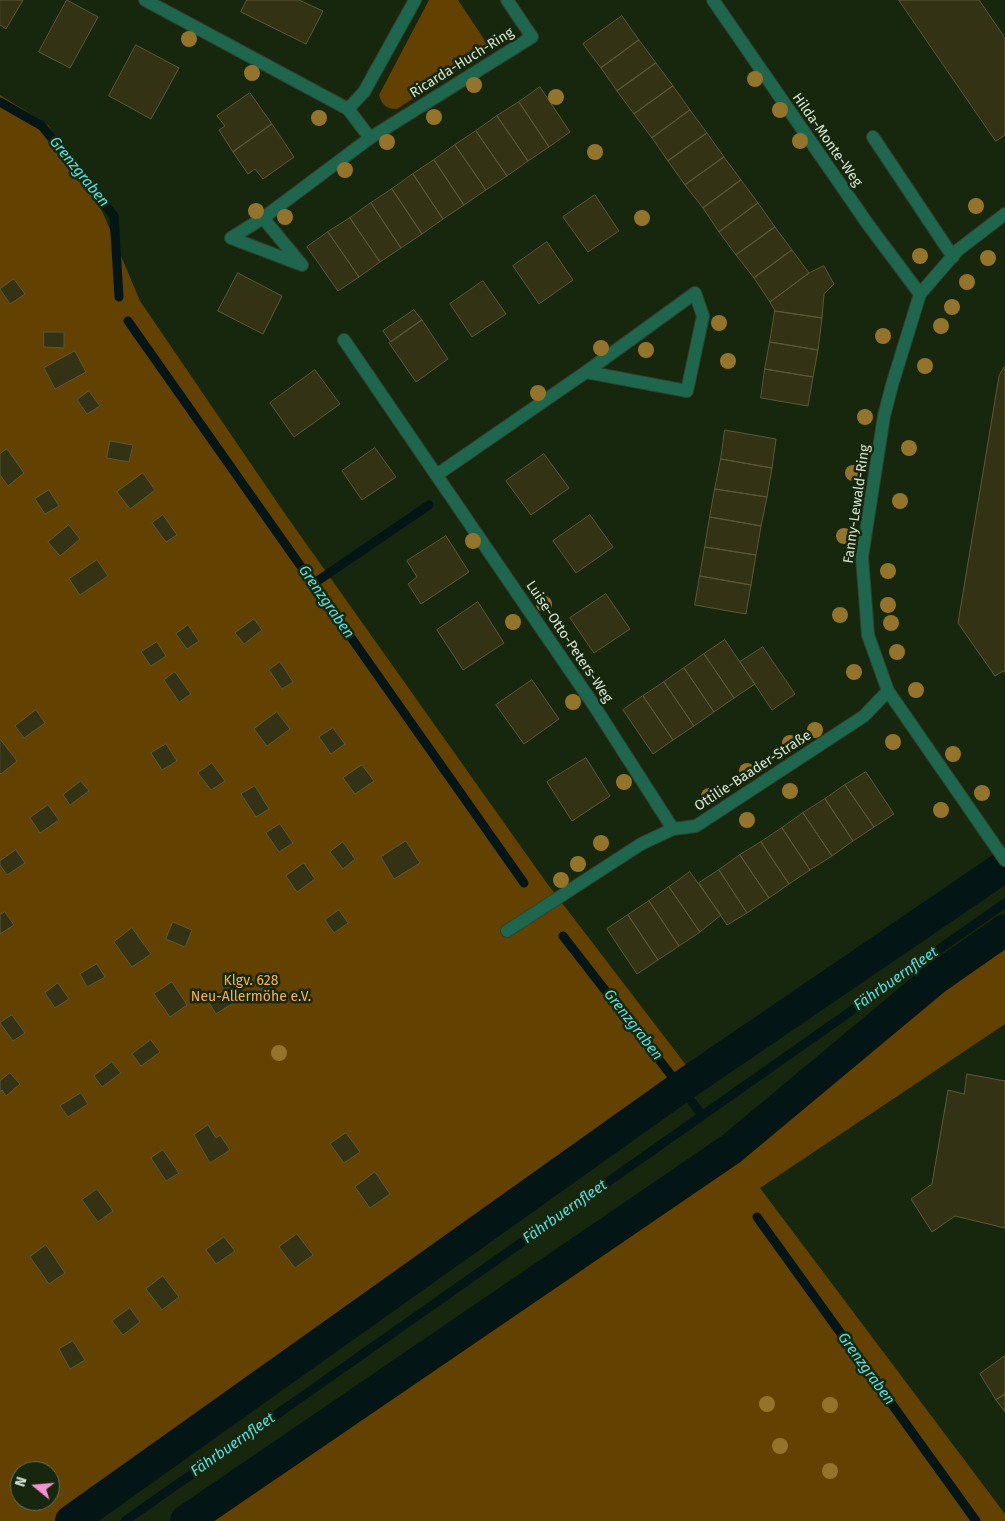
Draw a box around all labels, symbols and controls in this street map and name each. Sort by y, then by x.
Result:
street label: Ricarda-Huch-Ring [407,24,517,102]
street label: Hilda-Monte-Weg [788,90,866,190]
water label: Grenzgraben [45,133,113,211]
street label: Fanny-Lewald-Ring [840,443,874,565]
water label: Grenzgraben [294,562,358,642]
street label: Luise-Otto-Peters-Weg [522,578,616,706]
street label: Ottilie-Baader-Straße [691,727,815,815]
water label: Fährbuernfleet [850,943,942,1015]
park label: Klgv. 628 Neu-Allermöhe e.V. [191,973,311,1006]
water label: Grenzgraben [600,986,666,1064]
water label: Fährbuernfleet [519,1176,611,1248]
water label: Grenzgraben [834,1329,898,1409]
water label: Fährbuernfleet [187,1409,279,1481]
north arrow [10,1461,60,1511]
text: N [12,1475,31,1489]

